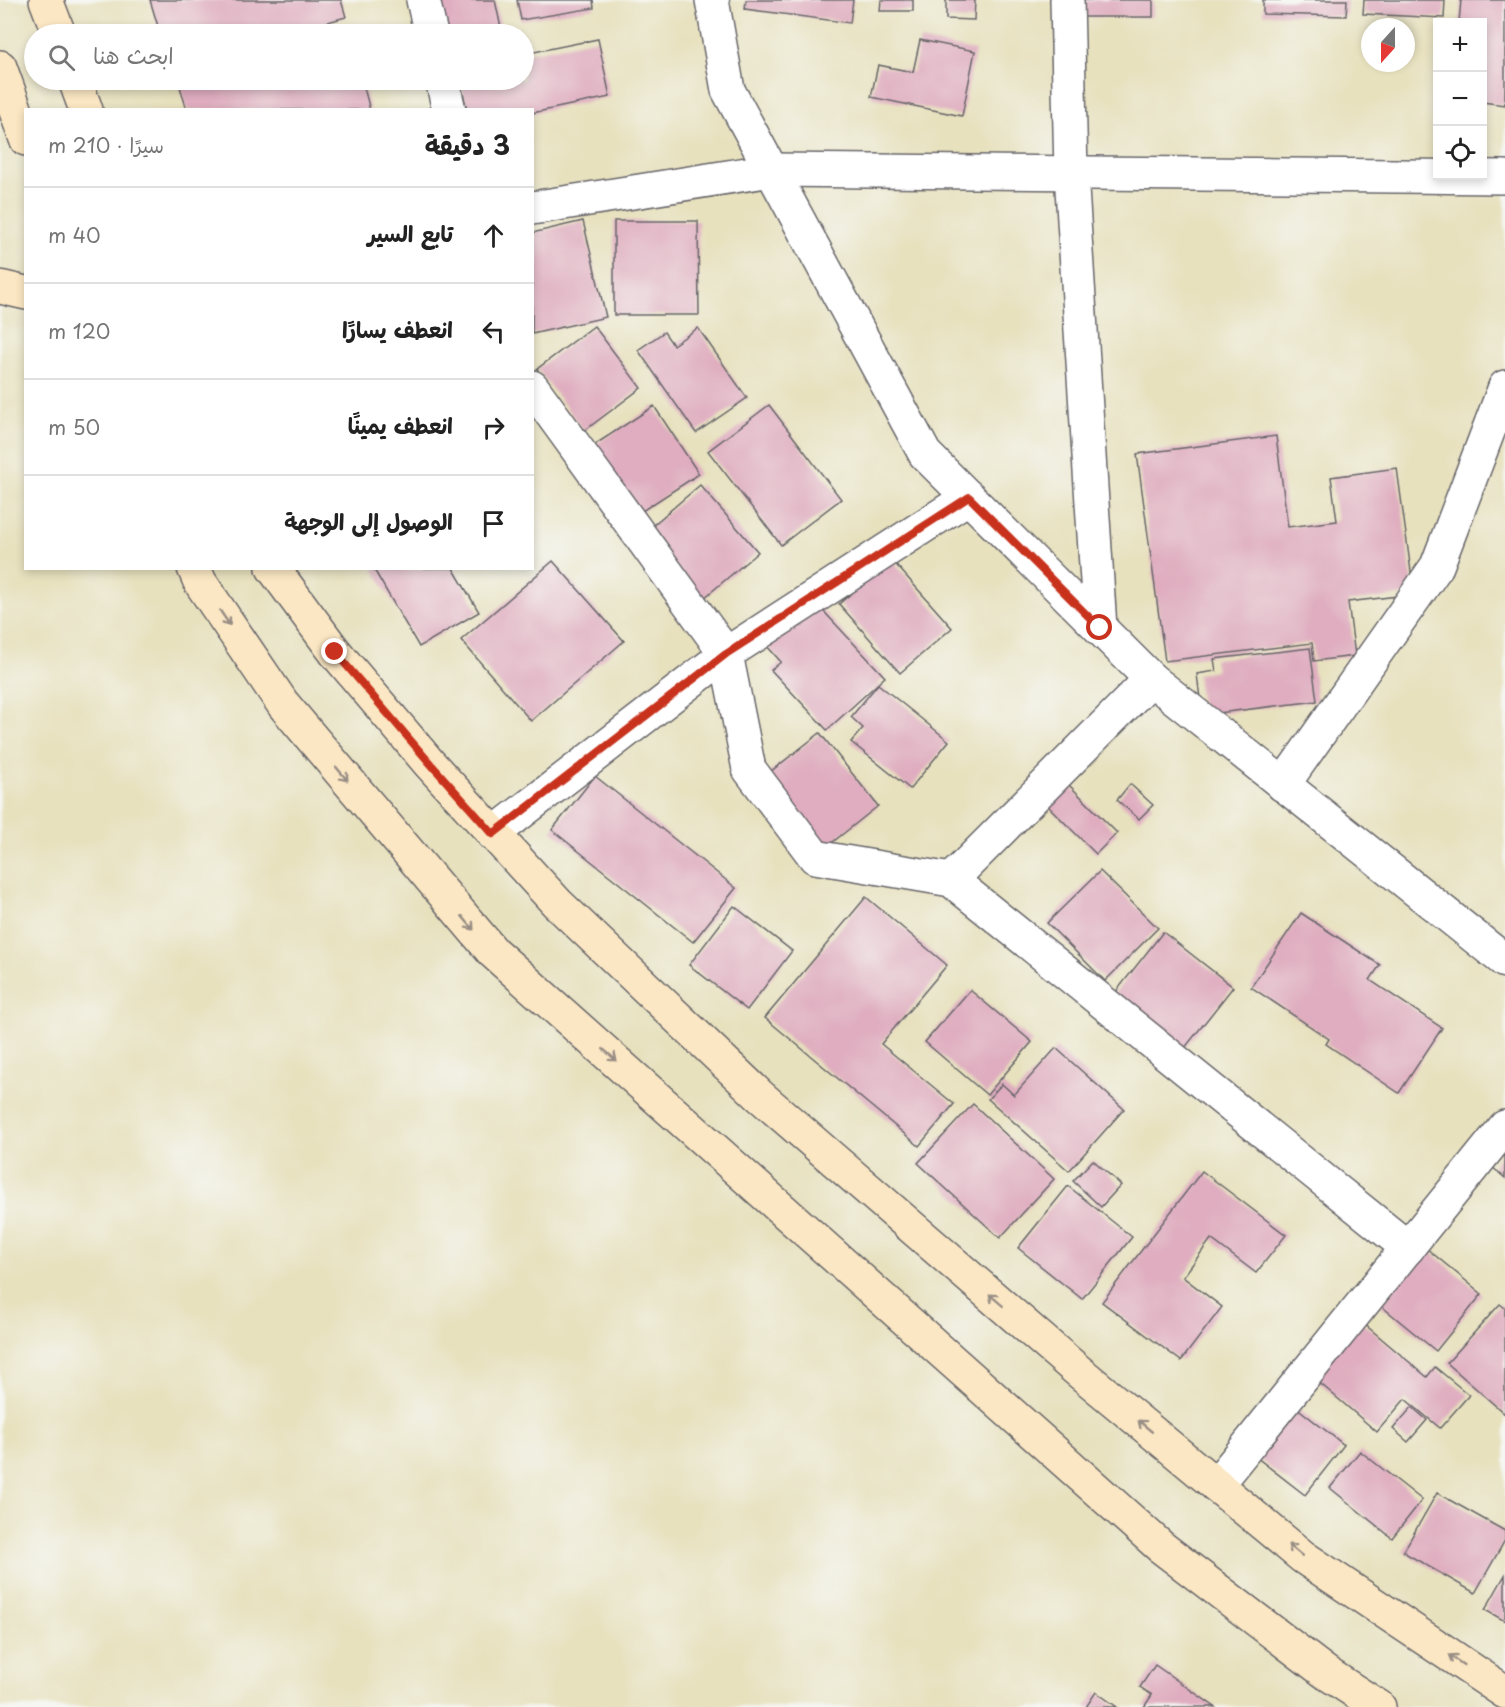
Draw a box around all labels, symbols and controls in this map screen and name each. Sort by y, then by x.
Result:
north arrow [1361,18,1415,72]
map controls [1433,18,1487,180]
button: + [1433,18,1487,72]
search box [24,24,534,90]
text: ابحث هنا [93,38,174,71]
icon: search [45,41,78,74]
button: − [1433,72,1487,126]
text: 3 دقيقة [425,125,510,164]
button: locate [1433,126,1487,180]
text: سيرًا · 210 m [48,130,164,160]
text: تابع السير [368,216,453,249]
icon: ahead [477,219,510,252]
text: 40 m [48,220,101,250]
text: انعطف يسارًا [342,312,453,345]
icon: left [477,315,510,348]
text: 120 m [48,316,110,346]
text: انعطف يمينًا [348,408,453,441]
icon: right [477,411,510,444]
text: 50 m [48,412,100,442]
text: الوصول إلى الوجهة [284,504,453,537]
icon: arrive [477,507,510,540]
one-way arrow [219,609,231,626]
route start [1086,614,1112,640]
route end [321,638,347,664]
one-way arrow [335,766,349,781]
one-way arrow [461,915,475,930]
one-way arrow [602,1049,618,1062]
one-way arrow [989,1293,1004,1307]
one-way arrow [1138,1419,1153,1433]
one-way arrow [1287,1544,1303,1557]
one-way arrow [1449,1654,1465,1666]

